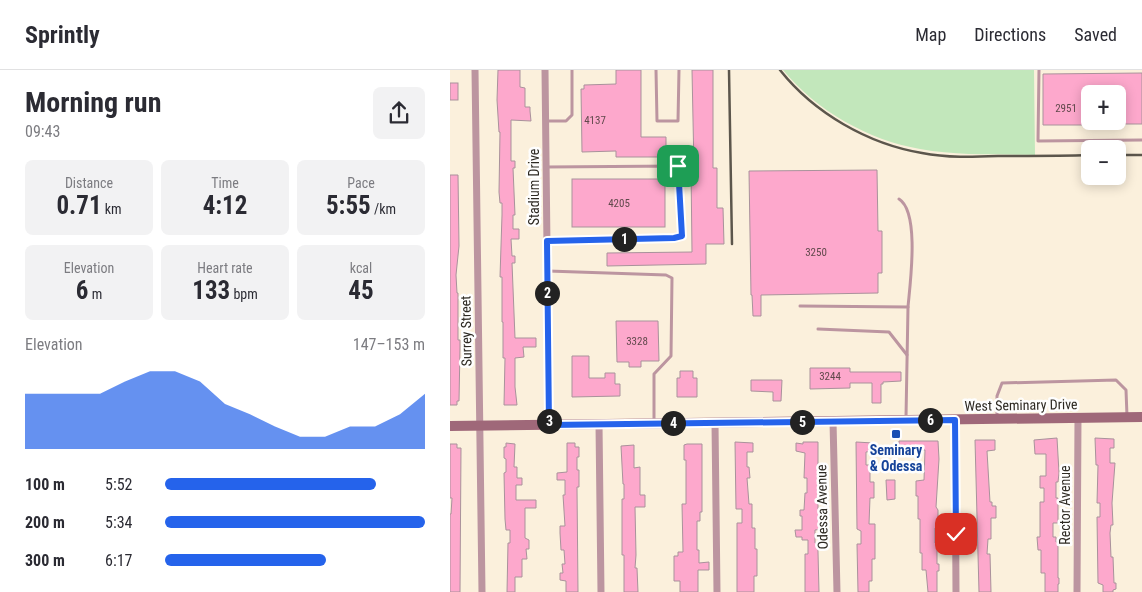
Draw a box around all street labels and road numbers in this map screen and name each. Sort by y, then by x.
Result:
street label: Stadium Drive [526,148,542,225]
street label: Surrey Street [457,295,475,367]
street label: West Seminary Drive [964,396,1078,414]
street label: Odessa Avenue [813,464,831,550]
street label: Rector Avenue [1057,465,1073,545]

